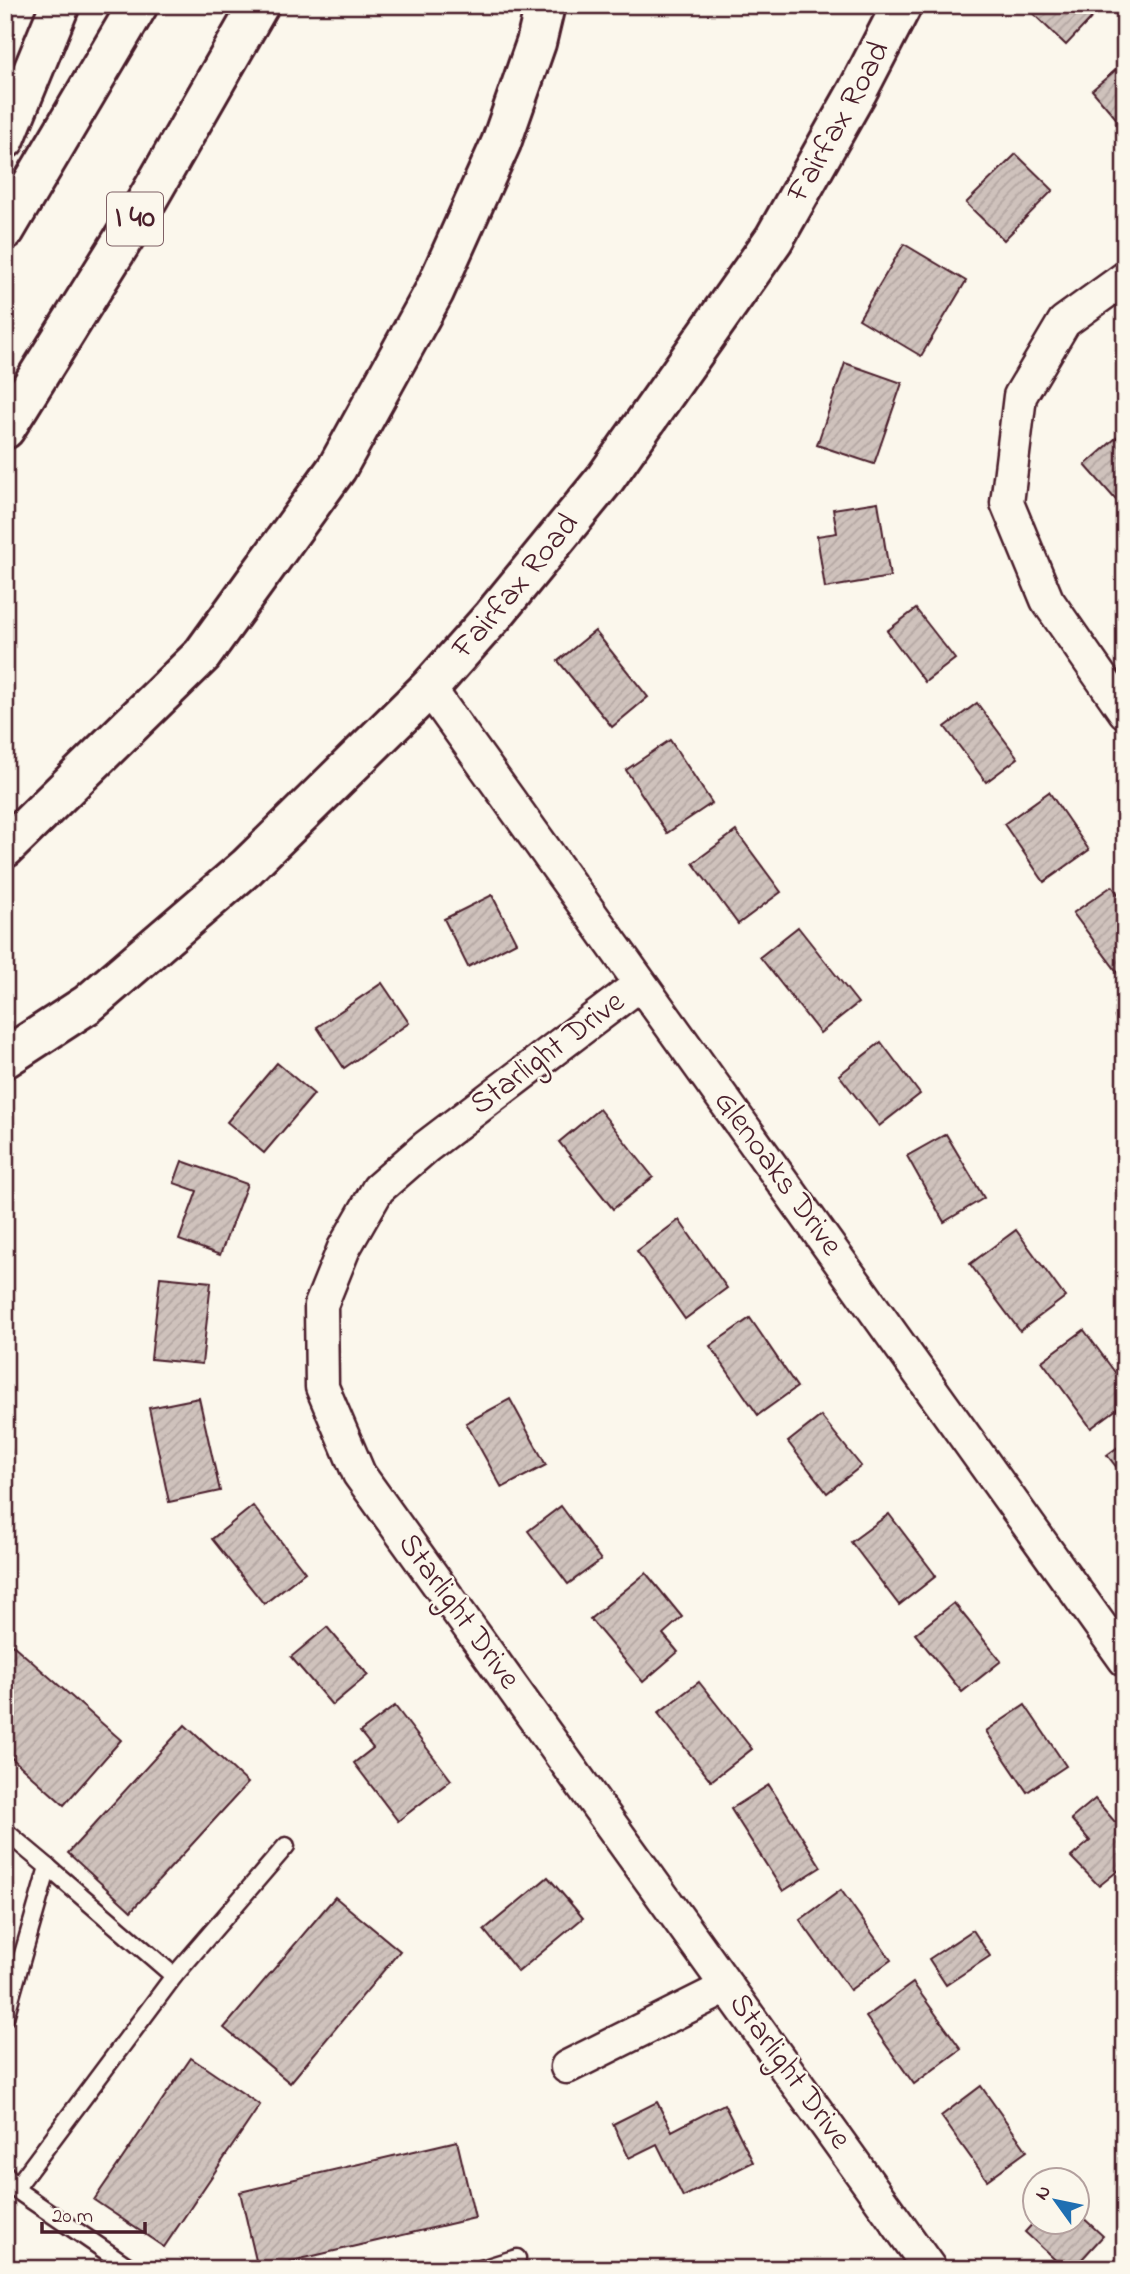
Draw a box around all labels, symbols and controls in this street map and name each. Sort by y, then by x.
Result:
street label: Fairfax Road [775,33,903,212]
road number: I 40 [107,192,163,246]
street label: Fairfax Road [441,503,591,671]
street label: Starlight Drive [461,980,636,1128]
street label: Glenoaks Drive [701,1081,854,1267]
street label: Starlight Drive [385,1524,531,1701]
street label: Starlight Drive [716,1984,862,2161]
north arrow [1021,2166,1092,2236]
text: N [1029,2180,1059,2206]
scale bar [42,2190,145,2234]
text: 20 m [52,2202,93,2232]

